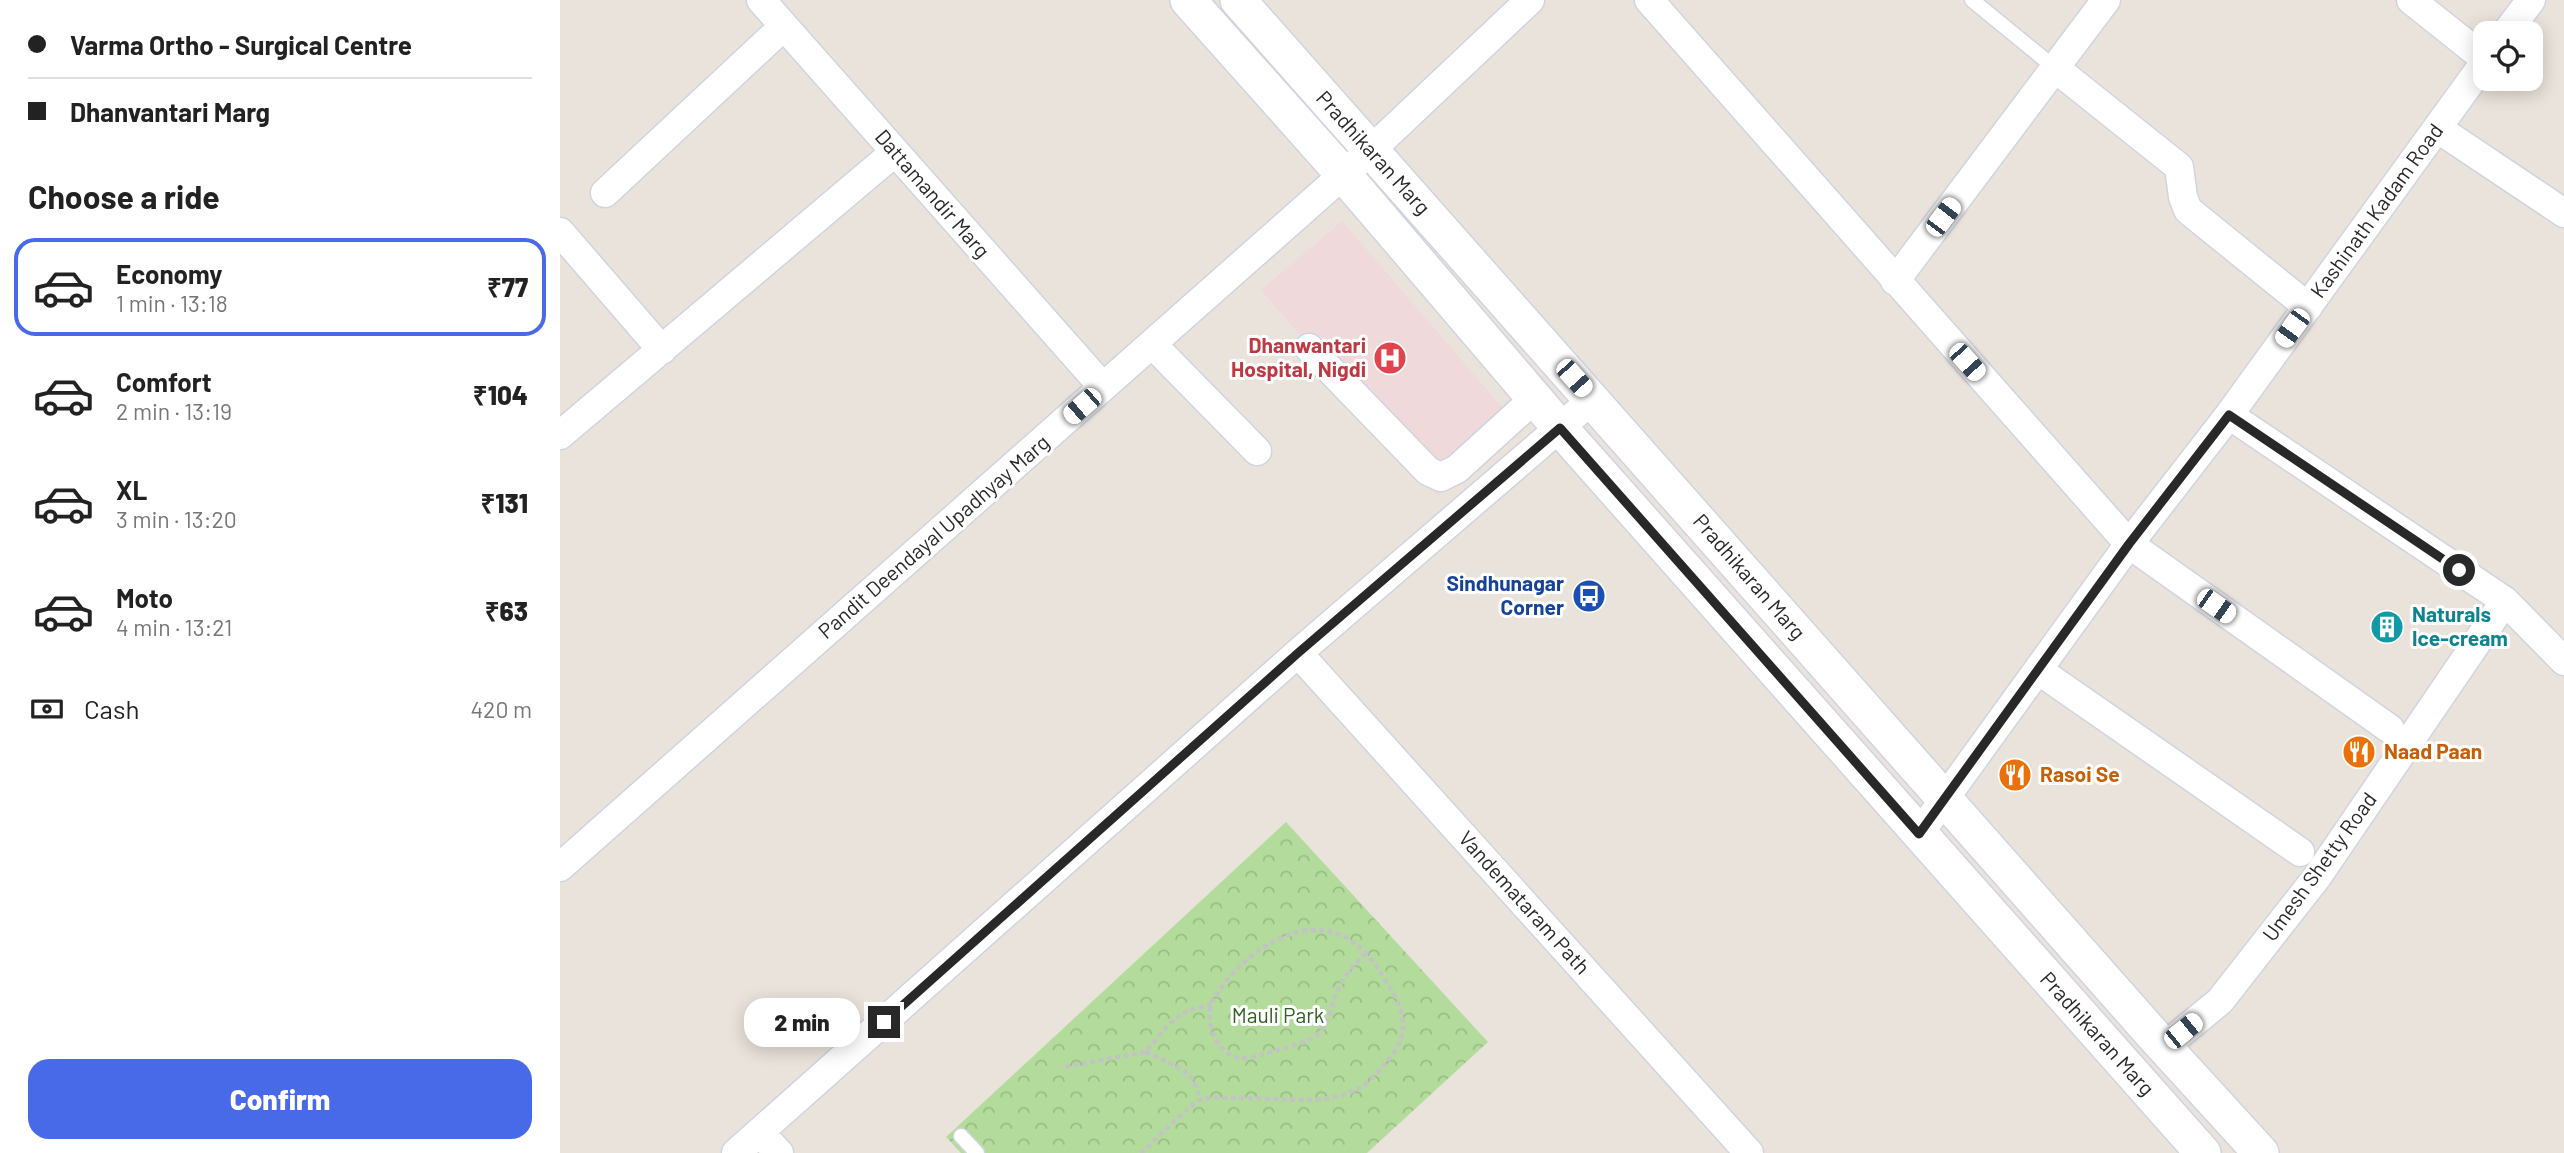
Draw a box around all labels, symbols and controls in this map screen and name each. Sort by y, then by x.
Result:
map controls [2473,21,2543,91]
button: locate [2473,21,2543,91]
text: Varma Ortho - Surgical Centre [70,29,412,60]
street label: Pradhikaran Marg [1312,85,1436,219]
text: Dhanvantari Marg [70,96,270,127]
street label: Kashinath Kadam Road [2304,118,2447,302]
street label: Dattamandir Marg [871,124,996,262]
text: Choose a ride [28,177,220,215]
car [1922,194,1965,240]
icon: car [32,256,95,319]
text: Economy [116,258,222,289]
text: ₹77 [487,271,528,302]
text: 1 min · 13:18 [116,289,228,317]
car [2272,305,2313,351]
place label: Dhanwantari Hospital, Nigdi [1231,332,1366,381]
hospital icon: Dhanwantari Hospital, Nigdi [1371,339,1409,377]
car [1946,339,1989,385]
car [1553,355,1596,401]
icon: car [32,364,95,427]
text: Comfort [116,366,212,397]
text: ₹104 [473,379,528,410]
car [1060,384,1105,428]
text: 2 min · 13:19 [116,397,232,425]
street label: Pandit Deendayal Upadhyay Marg [813,429,1054,643]
icon: car [32,472,95,535]
text: XL [116,474,147,505]
text: ₹131 [480,487,528,518]
text: 3 min · 13:20 [116,505,237,533]
street label: Pradhikaran Marg [1689,508,1811,644]
route start [2443,554,2475,586]
place label: Sindhunagar Corner [1447,570,1564,619]
bus stop icon: Sindhunagar Corner [1570,577,1608,615]
icon: car [32,580,95,643]
text: Moto [116,582,173,613]
car [2193,585,2240,627]
text: ₹63 [485,595,528,626]
place label: Naturals Ice-cream [2412,601,2508,650]
building icon: Naturals Ice-cream [2368,608,2406,646]
text: 4 min · 13:21 [116,613,232,641]
icon: cash [28,690,66,728]
text: Cash [84,693,139,724]
text: 420 m [470,695,532,723]
restaurant icon: Naad Paan [2340,733,2378,771]
place label: Naad Paan [2384,738,2482,763]
restaurant icon: Rasoi Se [1996,756,2034,794]
place label: Rasoi Se [2040,761,2120,786]
street label: Umesh Shetty Road [2256,787,2381,945]
street label: Vandemataram Path [1454,825,1596,979]
street label: Pradhikaran Marg [2036,966,2160,1100]
callout: 2 min [744,998,860,1046]
park label: Mauli Park [1232,1002,1324,1027]
route end [868,1006,900,1038]
text: 2 min [774,1008,830,1036]
car [2161,1010,2206,1052]
button: Confirm [28,1059,532,1139]

